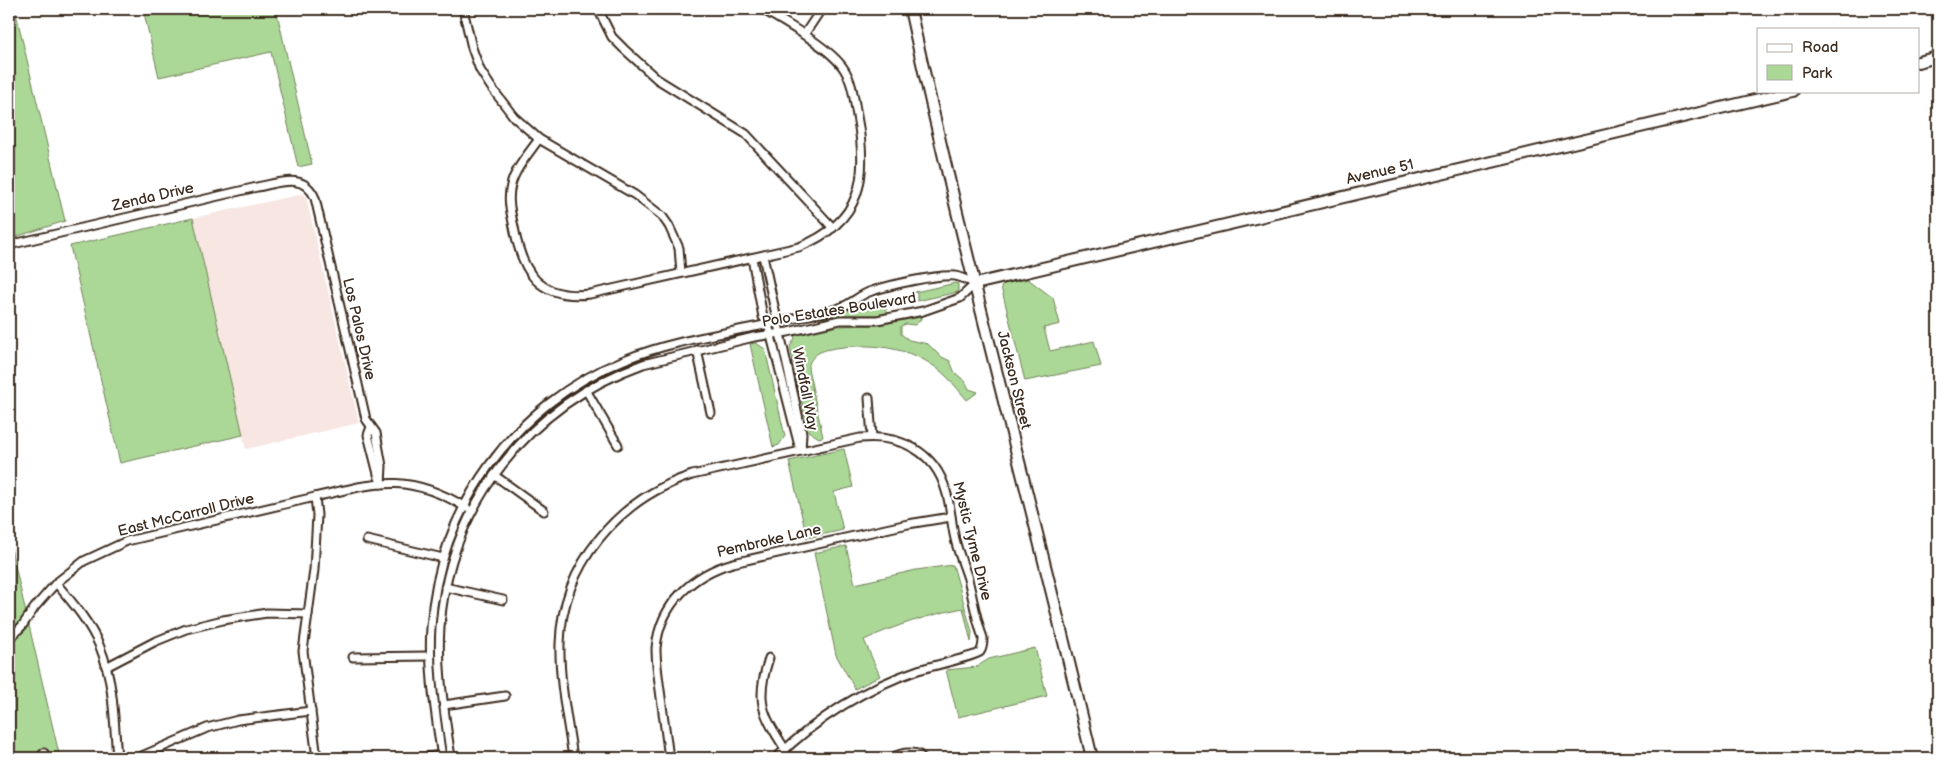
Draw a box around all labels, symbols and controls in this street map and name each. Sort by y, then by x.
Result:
legend [1757,28,1920,92]
text: Road [1802,38,1838,57]
text: Park [1802,64,1833,83]
street label: Avenue 51 [1344,155,1416,189]
street label: Zenda Drive [109,178,196,216]
street label: Los Palos Drive [338,276,380,382]
street label: Polo Estates Boulevard [760,288,918,332]
street label: Jackson Street [993,329,1035,432]
street label: Windfall Way [788,346,822,432]
street label: Mystic Tyme Drive [948,480,996,603]
street label: East McCarroll Drive [116,489,256,541]
street label: Pembroke Lane [715,520,823,562]

